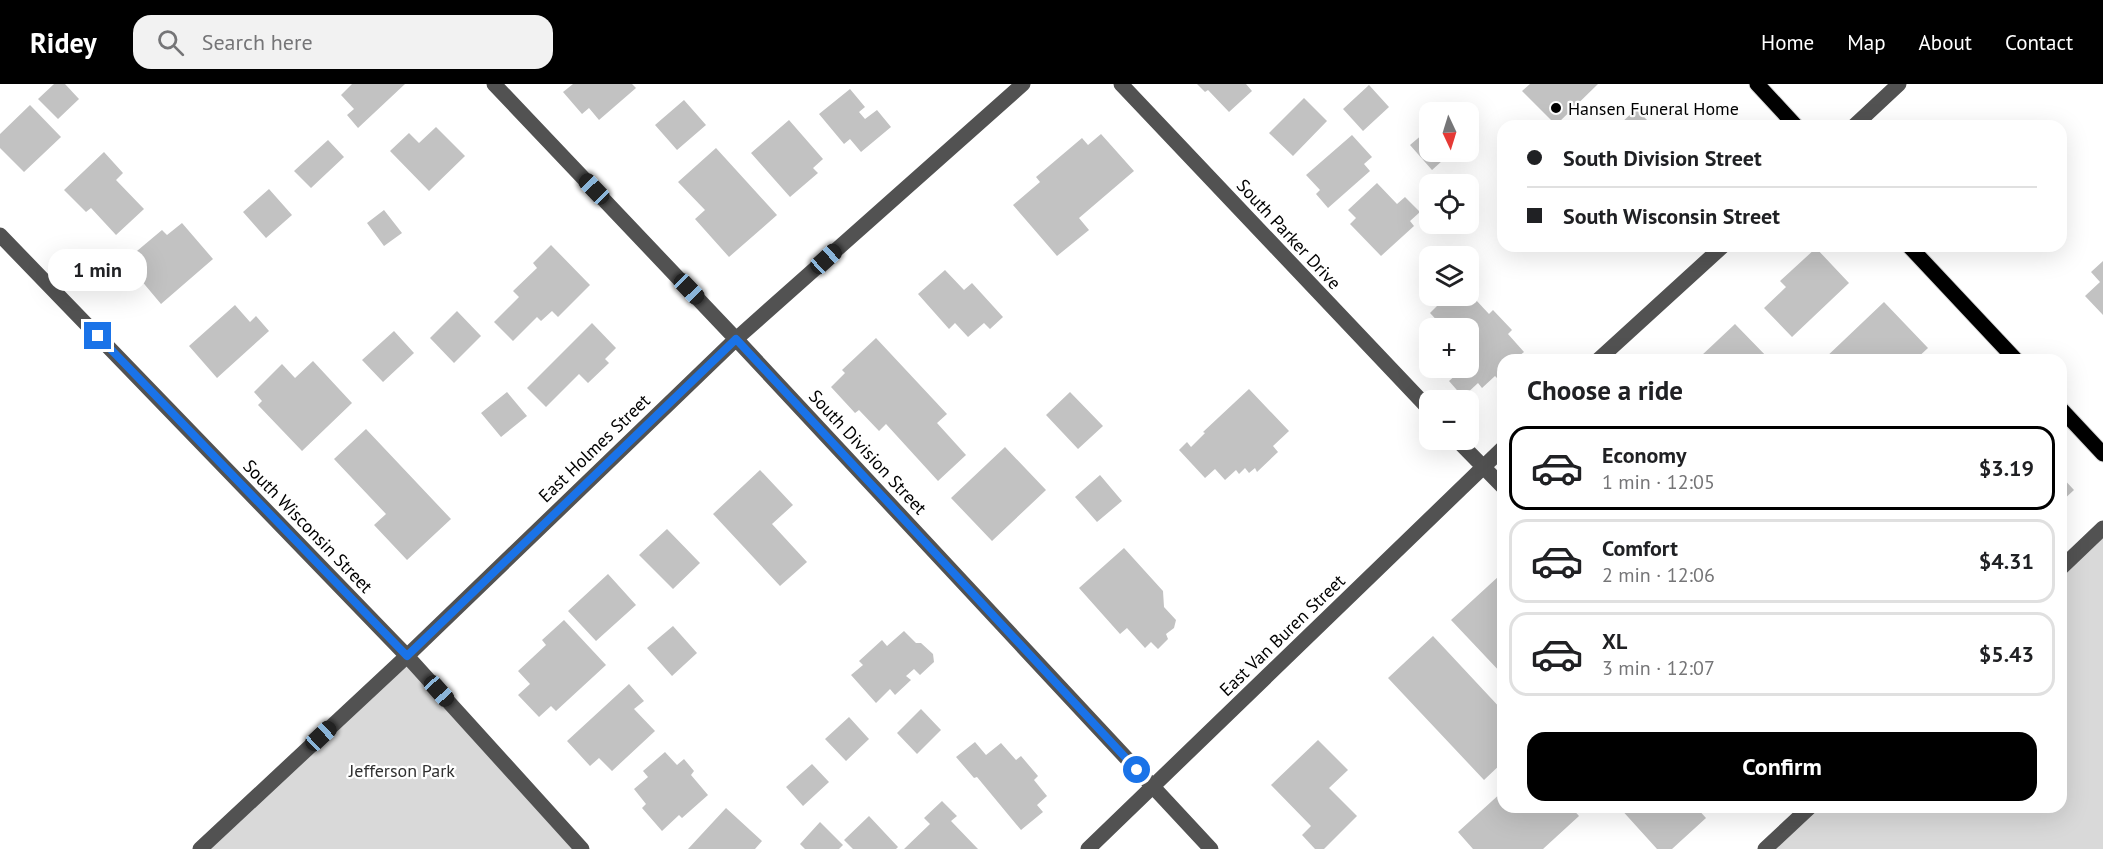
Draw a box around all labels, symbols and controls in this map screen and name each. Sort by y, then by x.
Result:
search box [133,15,553,69]
text: Ridey [30,24,97,61]
icon: search [154,26,187,59]
text: Search here [202,28,313,56]
text: Home [1761,29,1814,56]
text: Map [1847,29,1886,56]
text: About [1919,29,1972,56]
text: Contact [2005,29,2073,56]
place label: Hansen Funeral Home [1568,97,1739,120]
marker: Hansen Funeral Home [1549,101,1563,115]
north arrow [1419,102,1479,162]
map controls [1419,102,1479,450]
text: South Division Street [1563,144,1762,172]
car [575,170,613,208]
street label: South Parker Drive [1232,174,1346,294]
button: locate [1419,174,1479,234]
text: South Wisconsin Street [1563,202,1780,230]
car [807,240,845,278]
button: layers [1419,246,1479,306]
callout: 1 min [48,249,148,291]
text: 1 min [73,257,122,283]
car [670,270,708,308]
button: + [1419,318,1479,378]
route end [84,322,111,349]
text: Choose a ride [1527,373,1683,407]
street label: South Division Street [804,385,932,519]
street label: East Holmes Street [533,389,655,507]
button: − [1419,390,1479,450]
icon: car [1530,441,1584,495]
text: Economy [1602,441,1686,469]
street label: South Wisconsin Street [238,454,378,598]
text: $3.19 [1979,454,2034,482]
text: 1 min · 12:05 [1602,469,1715,495]
icon: car [1530,534,1584,588]
text: Comfort [1602,534,1678,562]
text: $4.31 [1979,547,2034,575]
text: 2 min · 12:06 [1602,562,1715,588]
street label: East Van Buren Street [1214,569,1350,701]
icon: car [1530,627,1584,681]
text: XL [1602,627,1627,655]
text: $5.43 [1979,640,2034,668]
text: 3 min · 12:07 [1602,655,1715,681]
car [420,672,458,710]
car [302,717,340,755]
button: Confirm [1527,732,2037,801]
route start [1123,756,1150,783]
park label: Jefferson Park [348,759,455,782]

